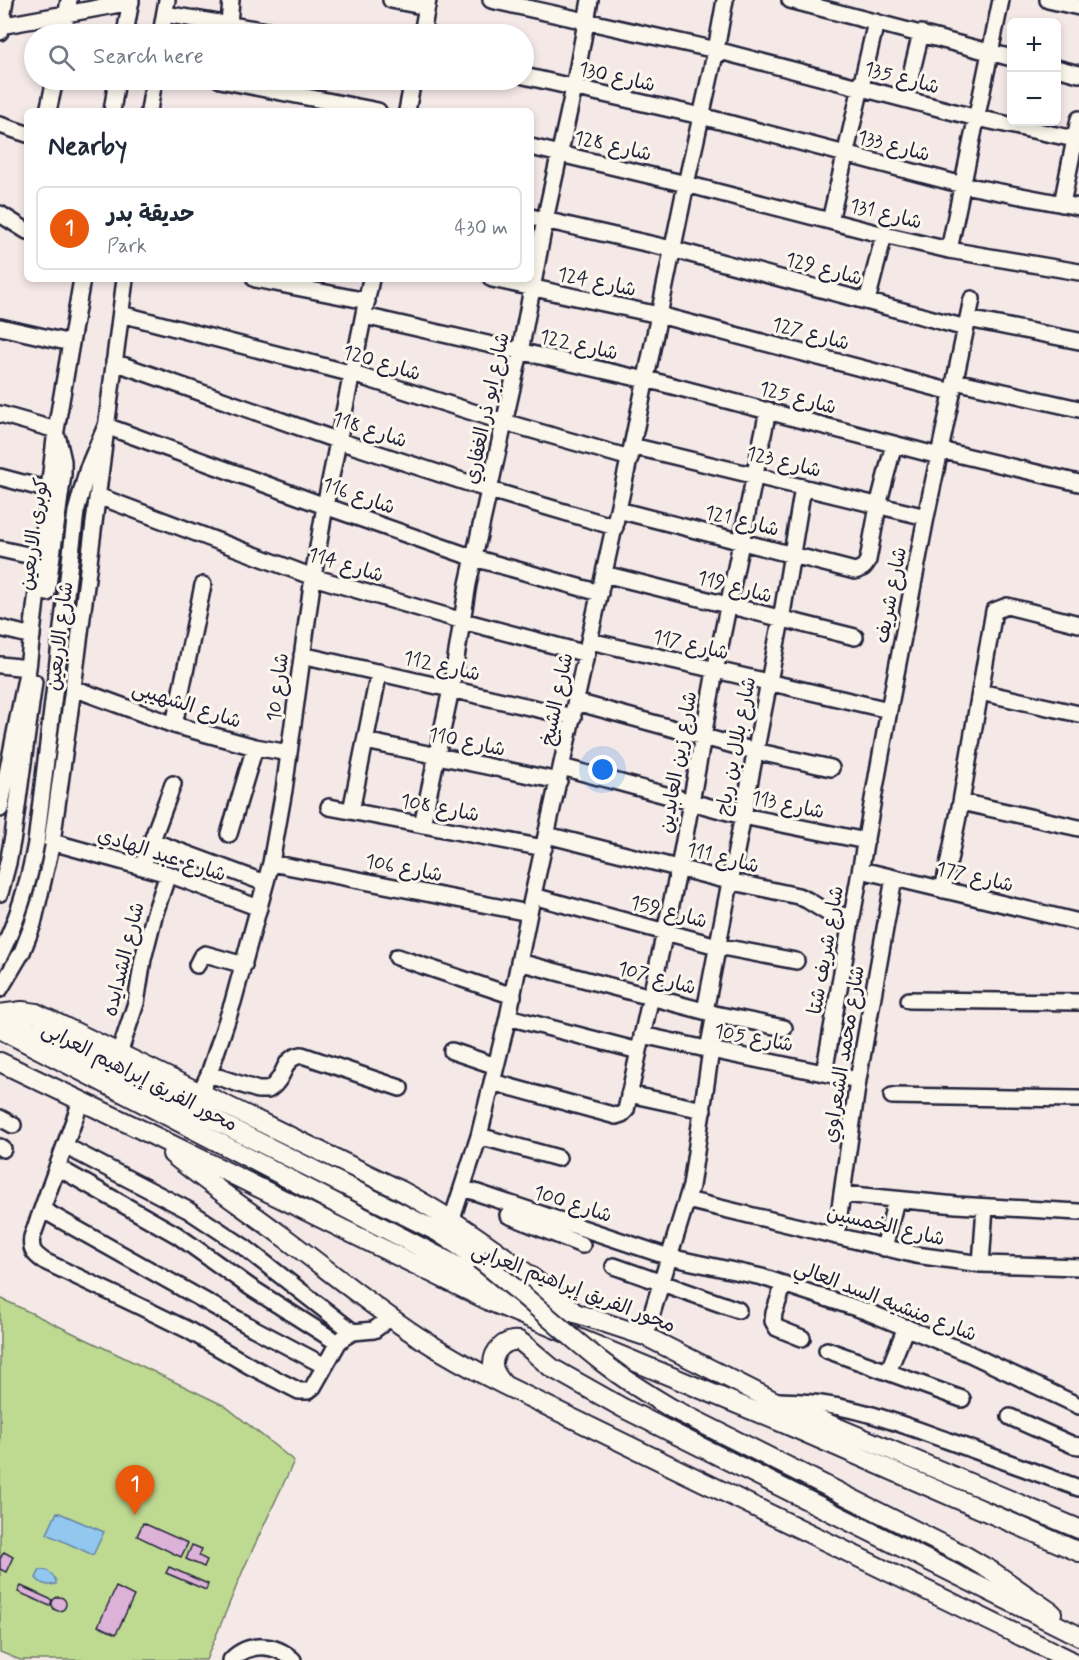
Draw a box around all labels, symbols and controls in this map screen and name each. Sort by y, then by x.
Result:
map controls [1007,18,1061,126]
button: + [1007,18,1061,72]
search box [24,24,534,90]
icon: search [45,41,78,74]
text: Search here [93,43,204,71]
street label: شارع 135 [861,55,942,101]
street label: شارع 130 [576,56,658,99]
button: − [1007,72,1061,126]
street label: شارع 128 [571,124,654,169]
street label: شارع 133 [854,124,933,169]
text: Nearby [48,130,127,164]
street label: شارع 131 [847,192,925,236]
text: حديقة بدر [107,201,194,229]
text: 1 [65,215,74,242]
text: 430 m [455,215,508,242]
text: Park [107,233,147,260]
street label: شارع 129 [782,246,865,293]
street label: شارع 124 [555,261,639,304]
street label: شارع 127 [769,311,852,358]
street label: شارع 122 [537,323,621,368]
street label: شارع ابو ذر الغفاري [458,330,517,487]
street label: شارع 120 [339,339,424,388]
street label: شارع 125 [756,375,839,422]
street label: شارع 118 [329,406,410,455]
street label: شارع 123 [743,440,824,485]
street label: شارع 116 [318,471,399,521]
street label: كوبرى الاربعين [13,476,56,592]
street label: شارع 121 [702,499,782,544]
street label: شارع 114 [304,541,387,590]
street label: شارع شريف [869,545,914,646]
street label: شارع 119 [694,564,775,610]
street label: شارع الاربعين [40,580,81,692]
street label: شارع 117 [650,624,731,667]
street label: شارع 112 [401,645,483,688]
street label: شارع 10 [261,651,296,723]
street label: شارع الشيخ [534,651,580,748]
street label: شارع بلال بن رباح [710,674,763,818]
street label: شارع الشهيبى [129,675,244,736]
street label: شارع زين العابدين [653,689,704,835]
street label: شارع 110 [426,721,508,764]
your location [588,755,617,784]
street label: شارع 113 [748,785,827,826]
street label: شارع 108 [398,788,481,829]
street label: شارع عبد الهادي [94,822,229,889]
street label: شارع 111 [683,836,762,881]
street label: شارع 106 [363,848,445,889]
street label: شارع 177 [933,855,1016,899]
street label: شارع شريف شتا [802,884,851,1017]
street label: شارع 159 [627,889,710,936]
street label: شارع الشدايده [97,899,152,1019]
street label: شارع 107 [614,955,699,1002]
street label: شارع محمد الشعراوي [817,964,872,1145]
street label: محور الفريق إبراهيم العرابى [37,1016,242,1138]
street label: شارع 105 [712,1018,796,1059]
street label: شارع 100 [530,1179,615,1230]
street label: شارع الخمسين [824,1200,947,1253]
street label: محور الفريق إبراهيم العرابى [468,1237,679,1340]
street label: شارع منشيه السد العالي [789,1254,981,1351]
pin: 1 [116,1466,154,1515]

